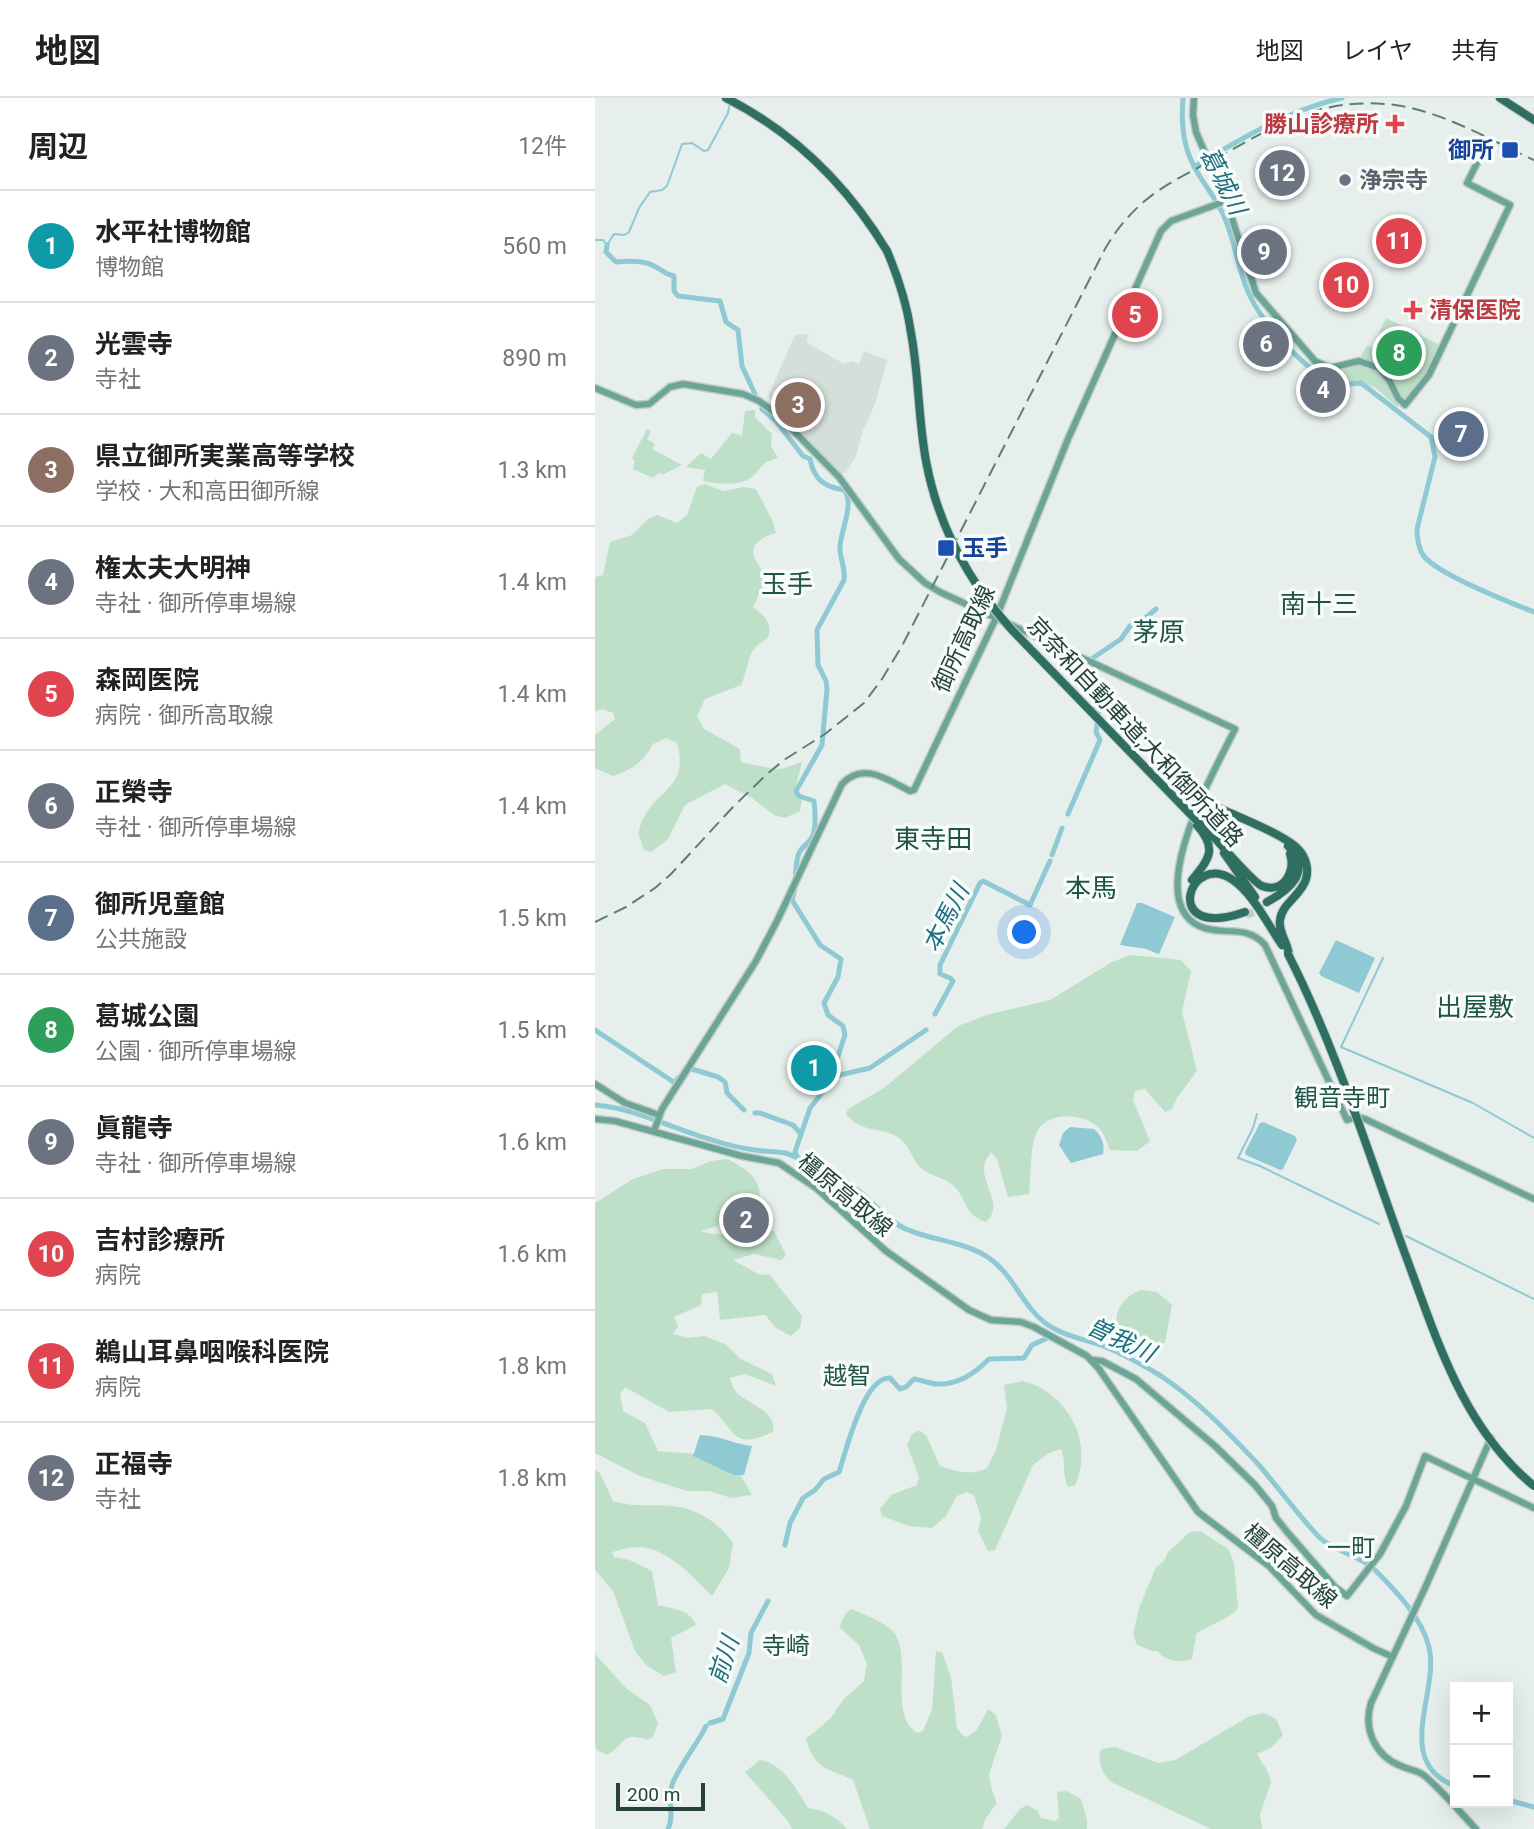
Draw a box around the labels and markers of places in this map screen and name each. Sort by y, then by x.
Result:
place label: 勝山診療所 [1264,111,1379,138]
marker: 勝山診療所 [1385,114,1405,134]
place label: 御所 [1448,137,1494,164]
marker: 御所 [1500,140,1520,160]
pin: 12 [1259,147,1305,199]
place label: 浄宗寺 [1359,167,1428,194]
marker: 浄宗寺 [1337,172,1353,188]
pin: 11 [1376,215,1422,267]
pin: 9 [1241,226,1287,278]
pin: 10 [1323,259,1369,311]
pin: 5 [1112,289,1158,341]
place label: 清保医院 [1429,297,1521,324]
marker: 清保医院 [1403,300,1423,320]
pin: 6 [1243,318,1289,370]
pin: 8 [1376,327,1422,379]
pin: 4 [1300,364,1346,416]
pin: 3 [775,379,821,431]
pin: 7 [1438,408,1484,460]
place label: 玉手 [962,535,1008,562]
marker: 玉手 [936,538,956,558]
pin: 1 [791,1042,837,1094]
pin: 2 [723,1194,769,1246]

